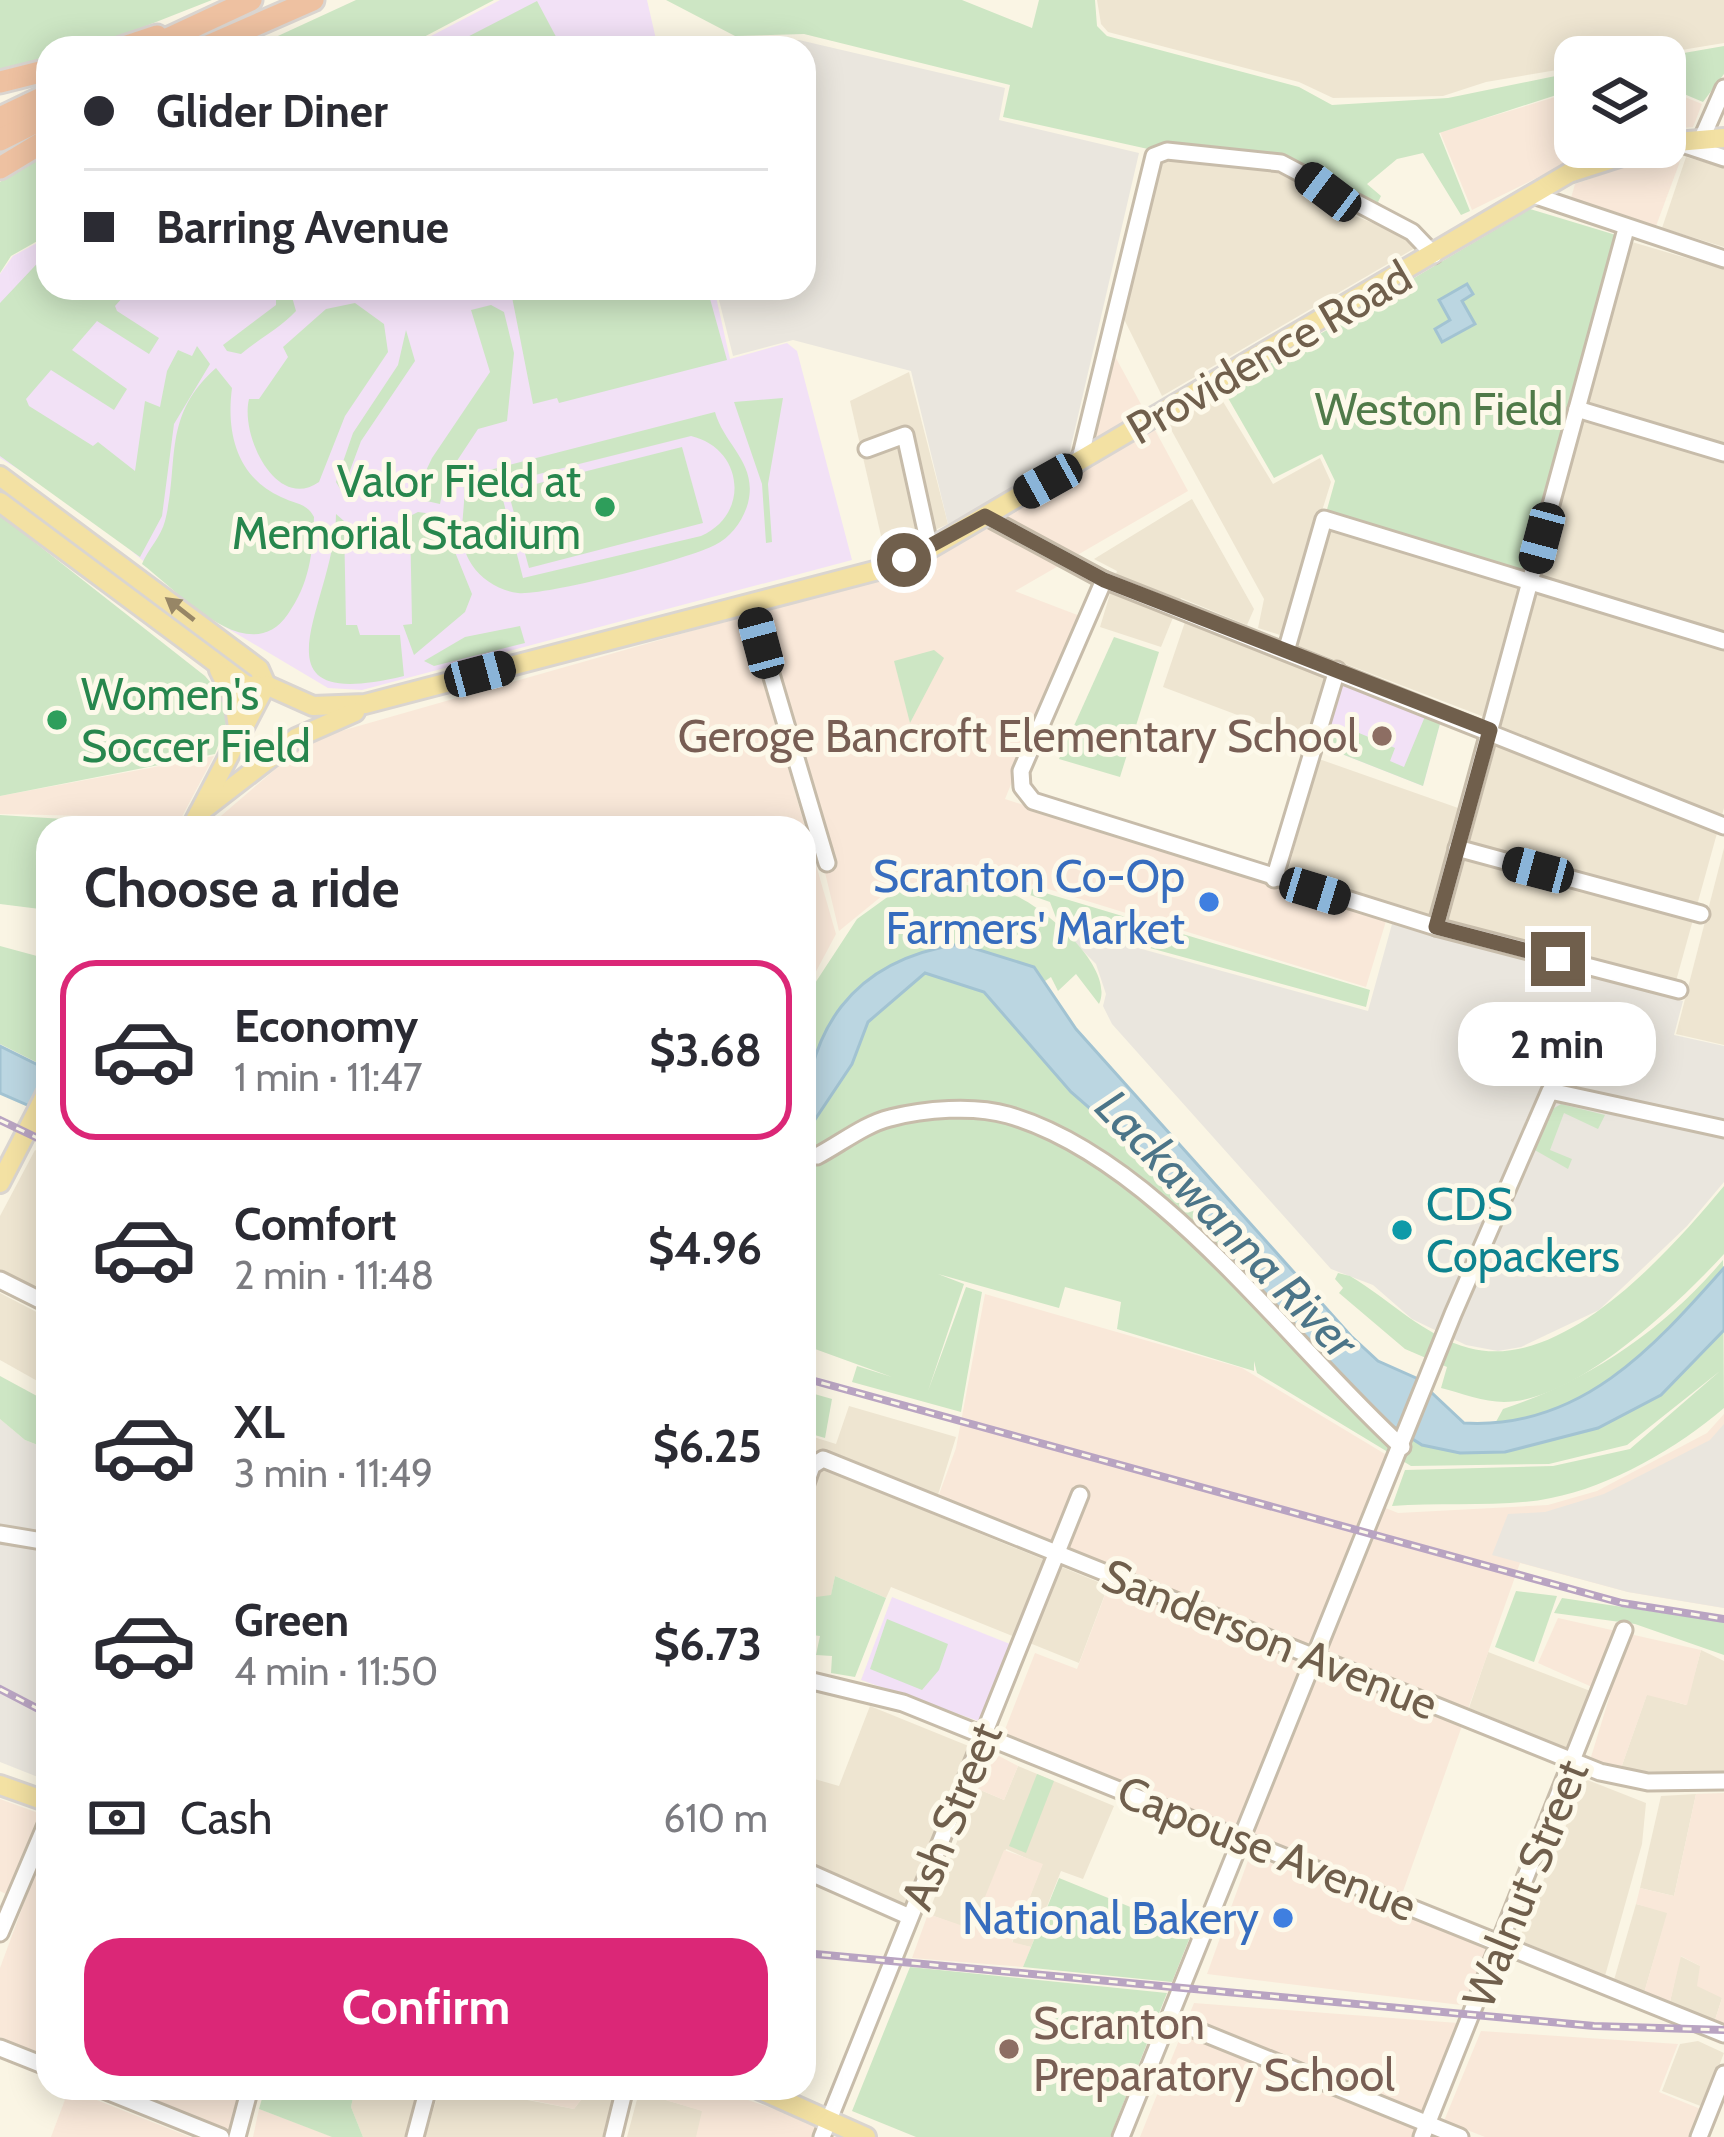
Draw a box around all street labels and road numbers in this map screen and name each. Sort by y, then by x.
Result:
street label: Providence Road [1117,249,1421,455]
street label: Sanderson Avenue [1095,1547,1445,1731]
street label: Ash Street [889,1715,1013,1917]
street label: Walnut Street [1451,1752,1599,2016]
street label: Capouse Avenue [1110,1764,1424,1932]

